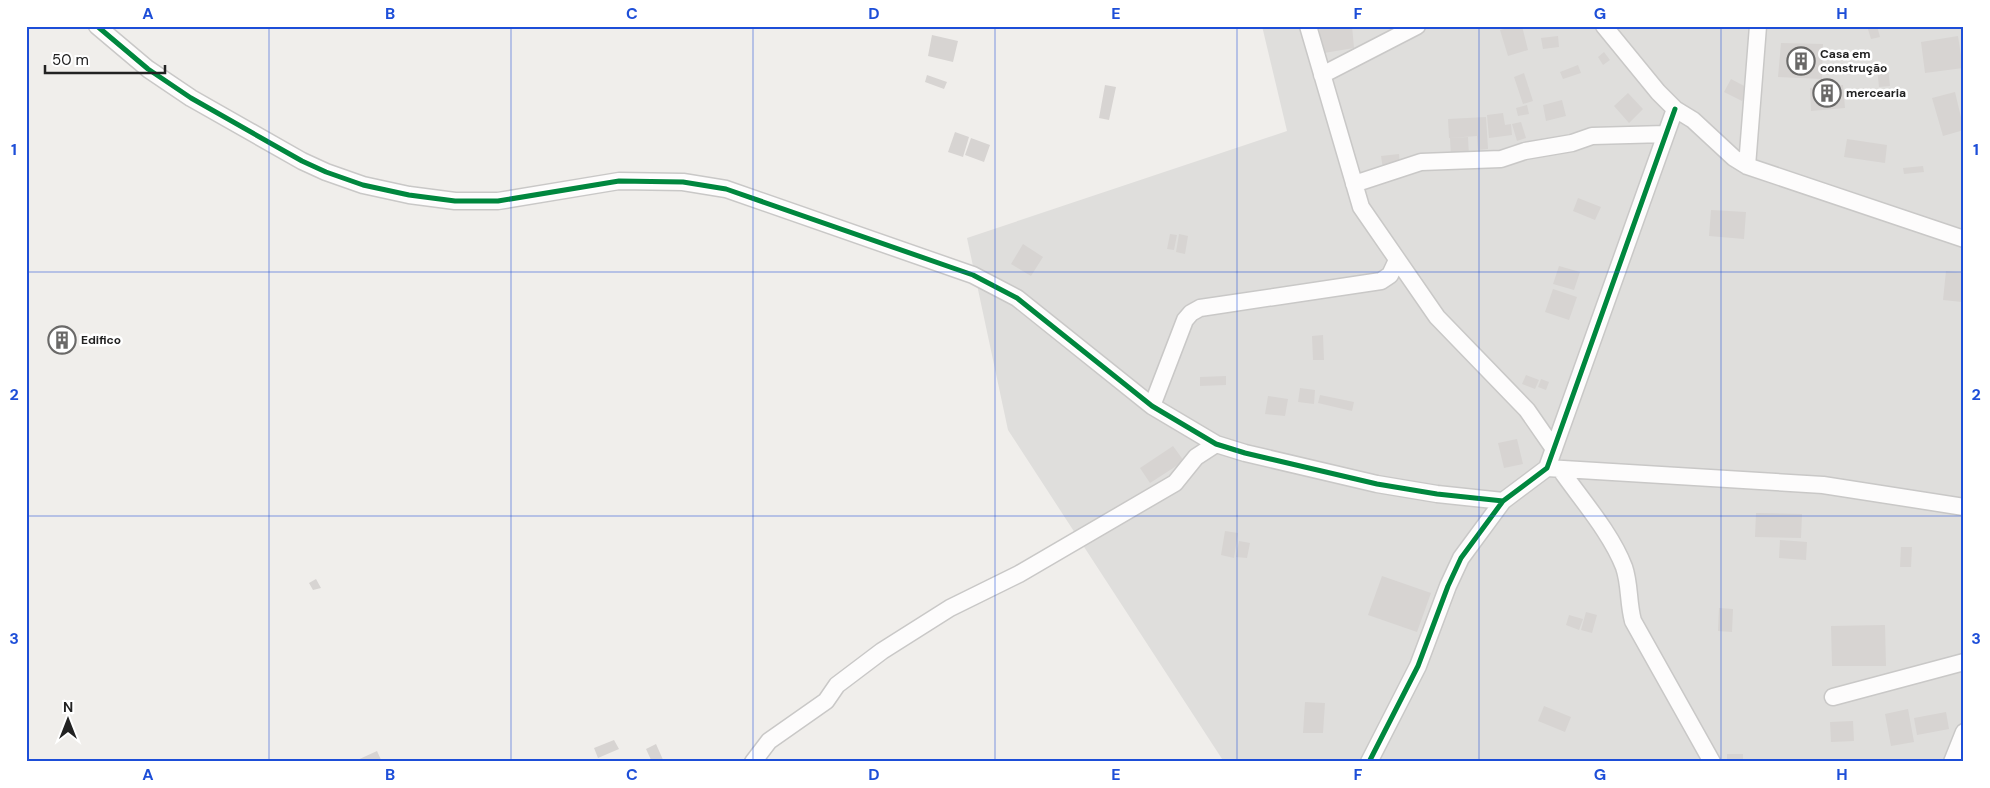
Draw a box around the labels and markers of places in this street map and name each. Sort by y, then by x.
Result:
building icon: Casa em construção [1786,46,1816,76]
place label: Casa em construção [1820,46,1887,76]
building icon: mercearia [1812,78,1842,108]
place label: mercearia [1846,85,1906,101]
building icon: Edifico [47,325,77,355]
place label: Edifico [81,332,121,348]

